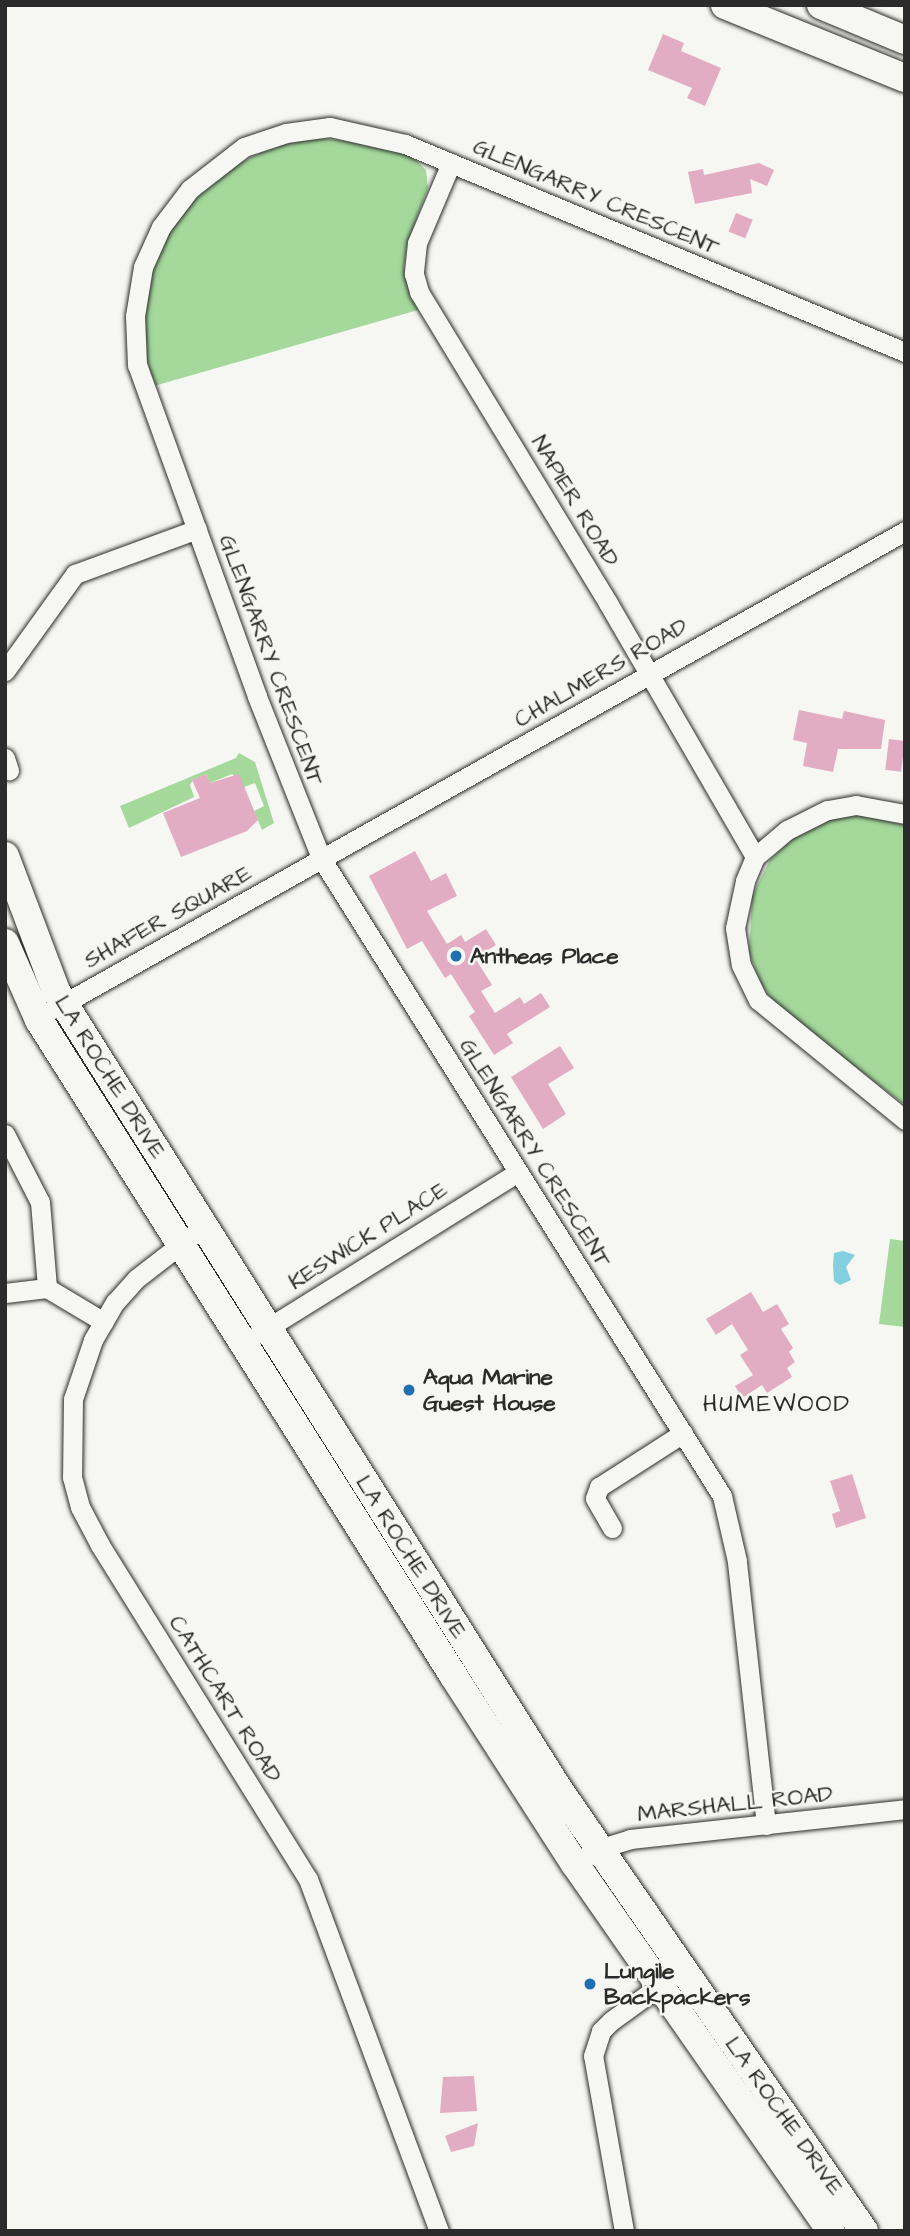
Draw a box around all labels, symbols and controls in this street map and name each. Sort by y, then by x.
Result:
street label: GLENGARRY CRESCENT [469,133,723,261]
street label: NAPIER ROAD [525,430,625,572]
street label: GLENGARRY CRESCENT [213,531,329,789]
street label: CHALMERS ROAD [510,612,692,734]
street label: SHAFER SQUARE [79,860,257,974]
place label: Antheas Place [470,942,619,970]
marker: Antheas Place [448,948,464,964]
street label: LA ROCHE DRIVE [49,990,171,1164]
street label: GLENGARRY CRESCENT [453,1034,617,1272]
street label: KESWICK PLACE [283,1176,453,1296]
place label: Aqua Marine Guest House [423,1363,556,1417]
marker: Aqua Marine Guest House [401,1382,417,1398]
district label: HUMEWOOD [704,1391,850,1419]
street label: LA ROCHE DRIVE [350,1470,472,1644]
street label: CATHCART ROAD [163,1610,287,1788]
street label: MARSHALL ROAD [636,1780,834,1828]
place label: Lungile Backpackers [604,1957,751,2011]
marker: Lungile Backpackers [582,1976,598,1992]
street label: LA ROCHE DRIVE [719,2031,849,2201]

